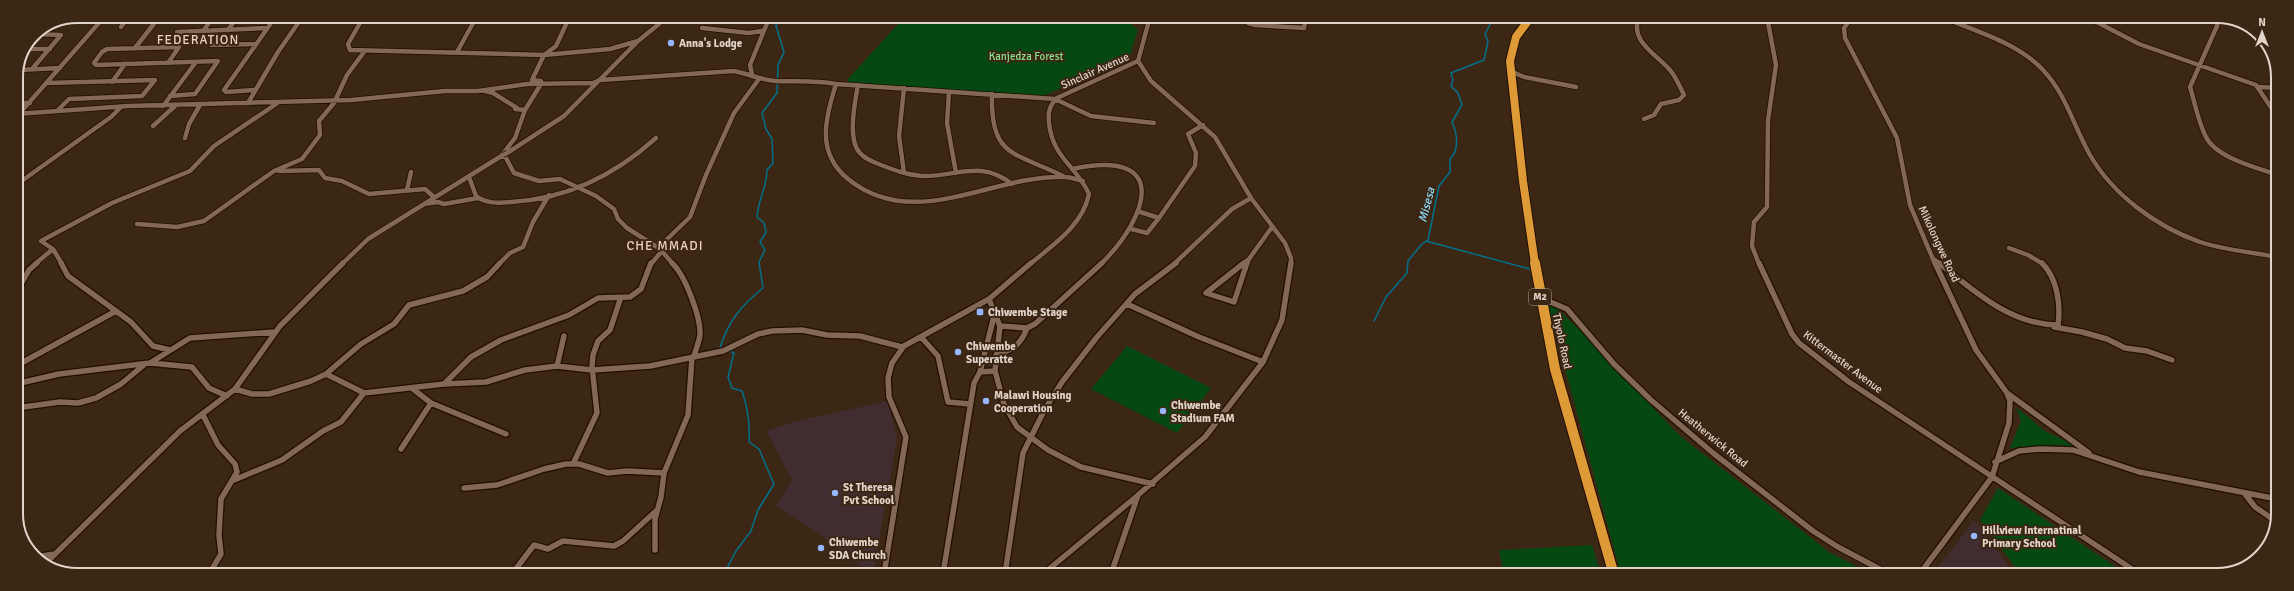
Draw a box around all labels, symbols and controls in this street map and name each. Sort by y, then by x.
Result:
north arrow [2242,12,2282,52]
text: N [2258,16,2266,29]
district label: FEDERATION [157,32,239,48]
place label: Anna's Lodge [679,37,743,50]
marker: Anna's Lodge [666,38,676,48]
park label: Kanjedza Forest [989,50,1063,63]
street label: Sinclair Avenue [1059,50,1131,92]
water label: Misesa [1415,185,1439,224]
street label: Mikolongwe Road [1916,204,1962,284]
district label: CHE MMADI [626,238,704,254]
road number: M2 [1529,289,1551,305]
place label: Chiwembe Stage [988,306,1068,319]
marker: Chiwembe Stage [975,307,985,317]
street label: Thyolo Road [1550,312,1574,370]
street label: Kittermaster Avenue [1801,328,1885,396]
place label: Chiwembe Superatte [966,340,1016,366]
marker: Chiwembe Superatte [953,347,963,357]
place label: Malawi Housing Cooperation [994,389,1072,415]
marker: Malawi Housing Cooperation [981,396,991,406]
place label: Chiwembe Stadium FAM [1171,399,1235,425]
marker: Chiwembe Stadium FAM [1158,406,1168,416]
street label: Heatherwick Road [1676,406,1751,470]
place label: St Theresa Pvt School [843,481,895,507]
marker: St Theresa Pvt School [830,488,840,498]
place label: Hillview Internatinal Primary School [1982,524,2082,550]
marker: Hillview Internatinal Primary School [1969,531,1979,541]
place label: Chiwembe SDA Church [829,536,886,562]
marker: Chiwembe SDA Church [816,543,826,553]

